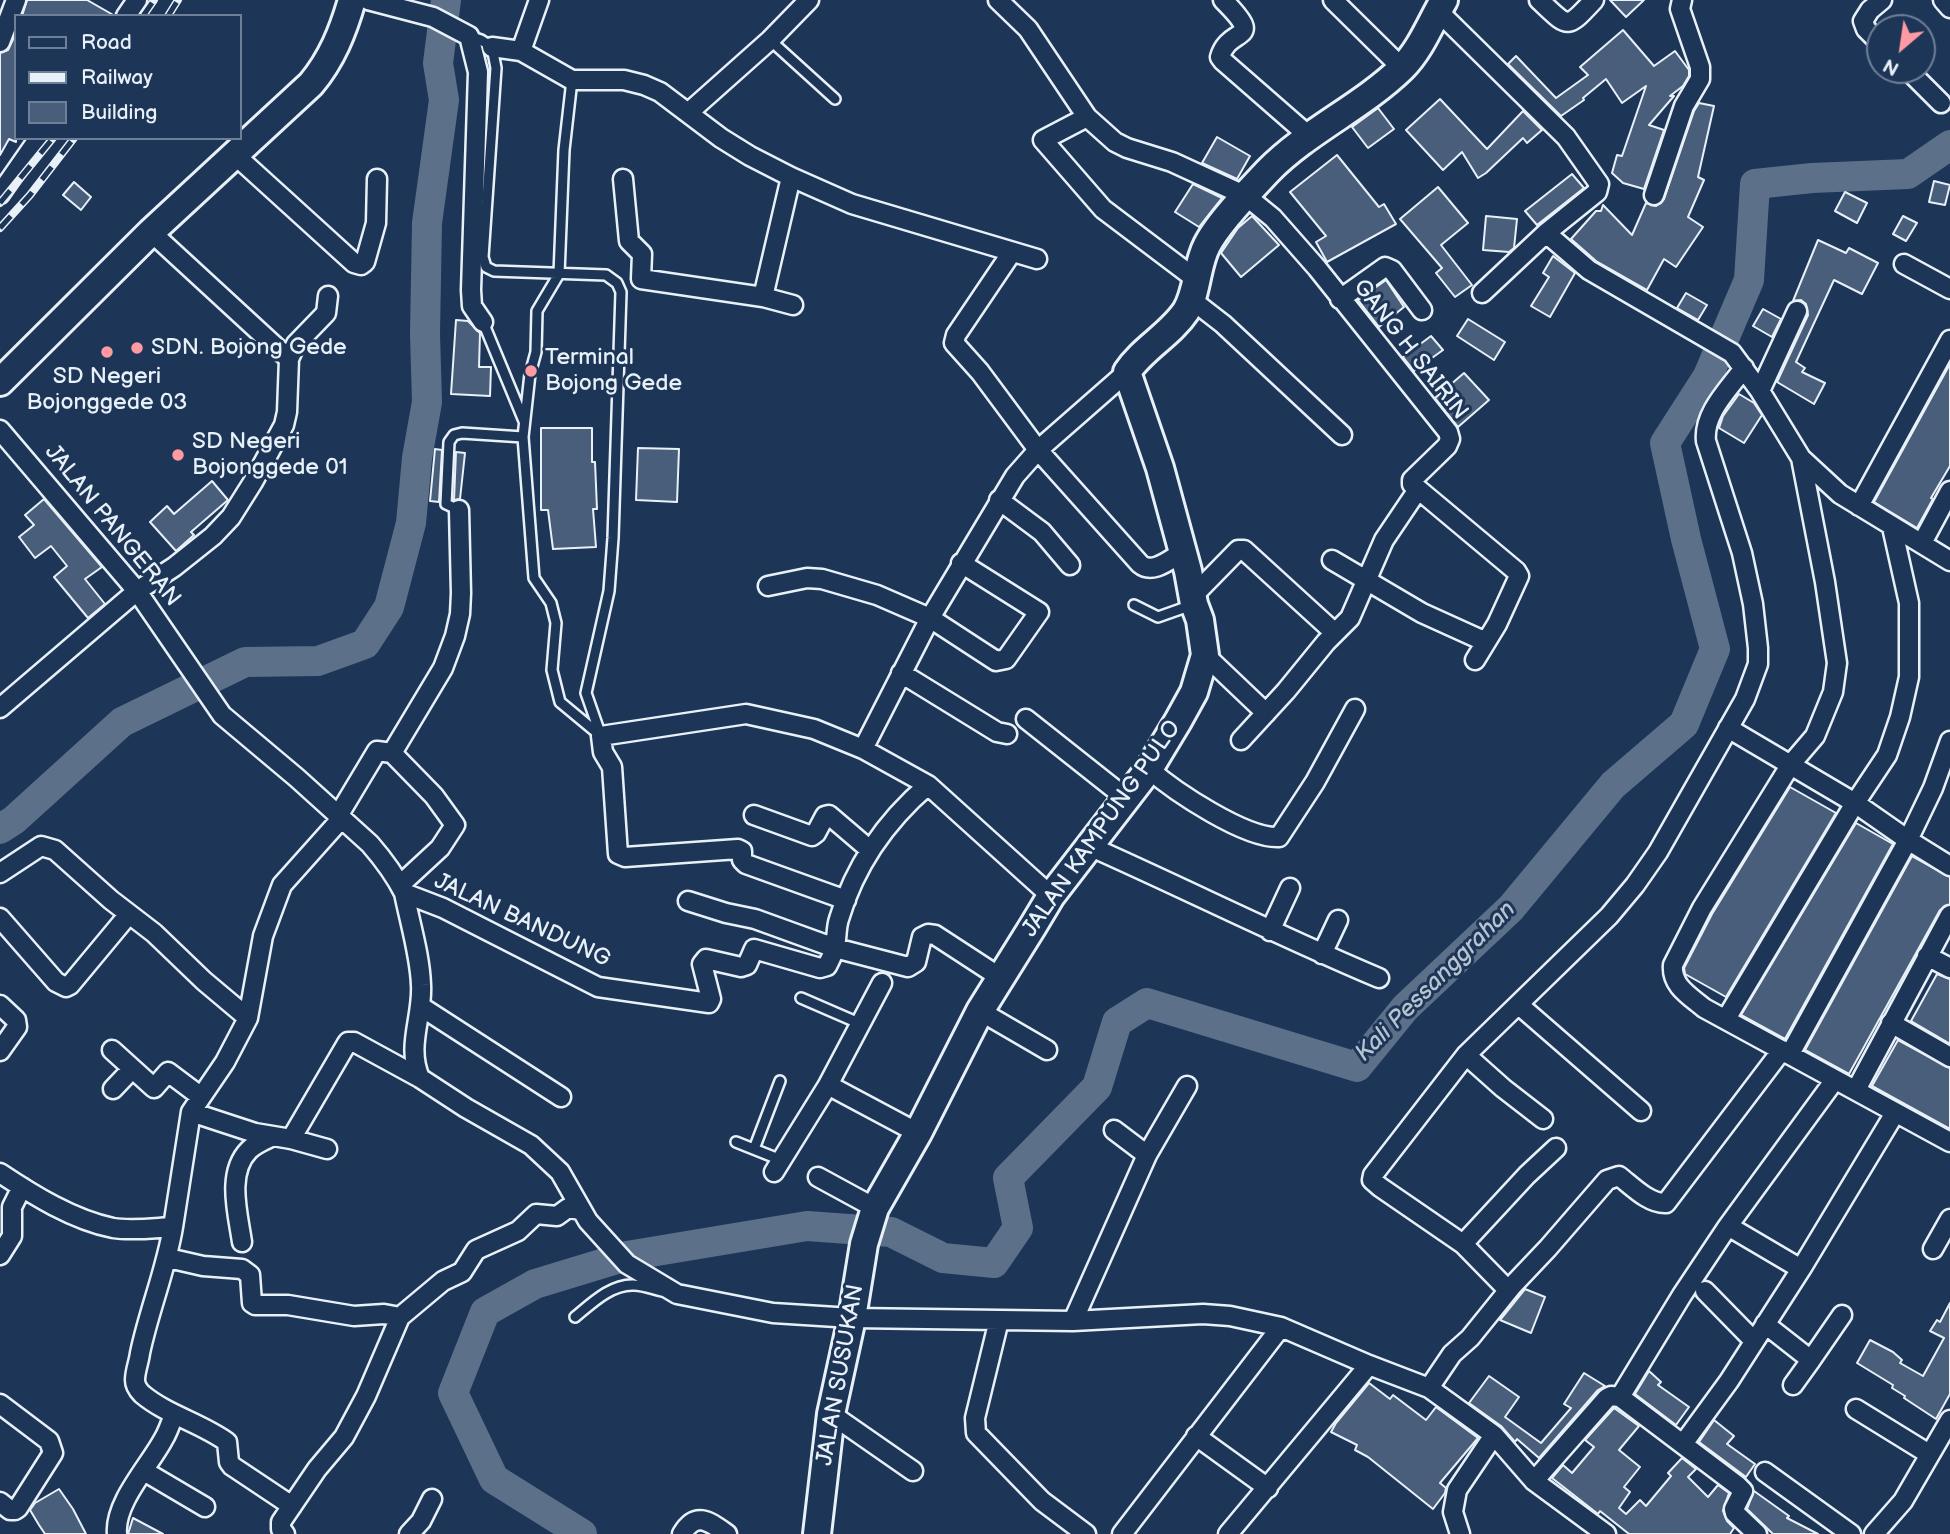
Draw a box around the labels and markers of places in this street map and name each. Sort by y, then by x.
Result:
place label: SDN. Bojong Gede [151,334,347,362]
marker: SDN. Bojong Gede [129,340,145,356]
marker: SD Negeri Bojonggede 03 [99,344,115,360]
place label: Terminal Bojong Gede [545,344,682,398]
place label: SD Negeri Bojonggede 03 [27,363,187,417]
marker: Terminal Bojong Gede [523,363,539,379]
place label: SD Negeri Bojonggede 01 [192,428,348,482]
marker: SD Negeri Bojonggede 01 [170,447,186,463]

